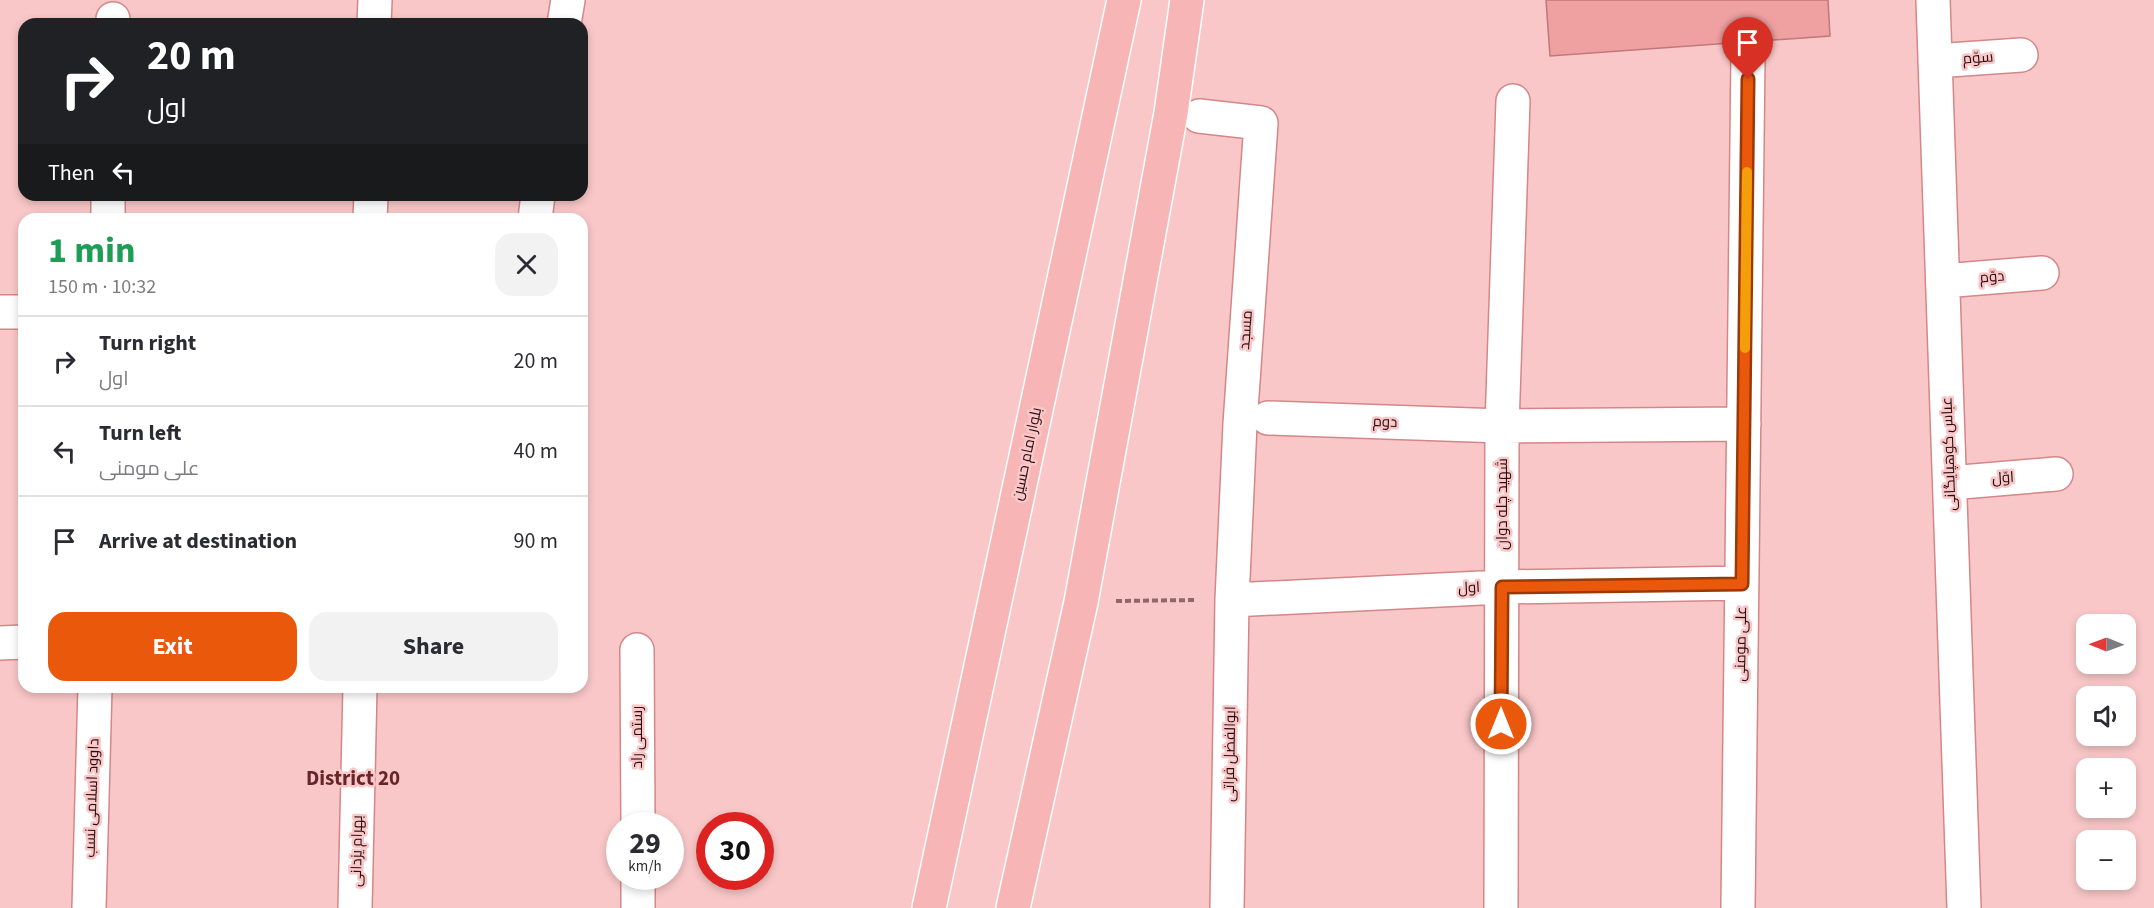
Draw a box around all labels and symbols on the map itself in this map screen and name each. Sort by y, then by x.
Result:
pin [1722,17,1773,79]
street label: سوّم [1962,46,1994,70]
street label: دوّم [1979,265,2005,289]
street label: مسجد [1234,310,1258,350]
street label: عباس کوهپایگانی [1937,397,1961,511]
street label: بلوار امام حسین [1007,405,1047,503]
street label: دوم [1372,411,1398,433]
street label: شهید چله دوان [1492,458,1513,550]
street label: اوّل [1991,467,2015,489]
street label: اول [1457,577,1481,599]
street label: علی مومنی [1730,606,1752,682]
north arrow [2076,614,2136,674]
position arrow [1469,692,1533,756]
street label: رستمی راد [627,706,648,768]
street label: ابوالفضل فراتی [1219,706,1241,802]
street label: داوود اسلامی نسب [79,738,105,858]
district label: District 20 [306,763,400,793]
speed limit sign: 30 [696,812,774,890]
street label: بهرام یزدانی [346,815,368,887]

